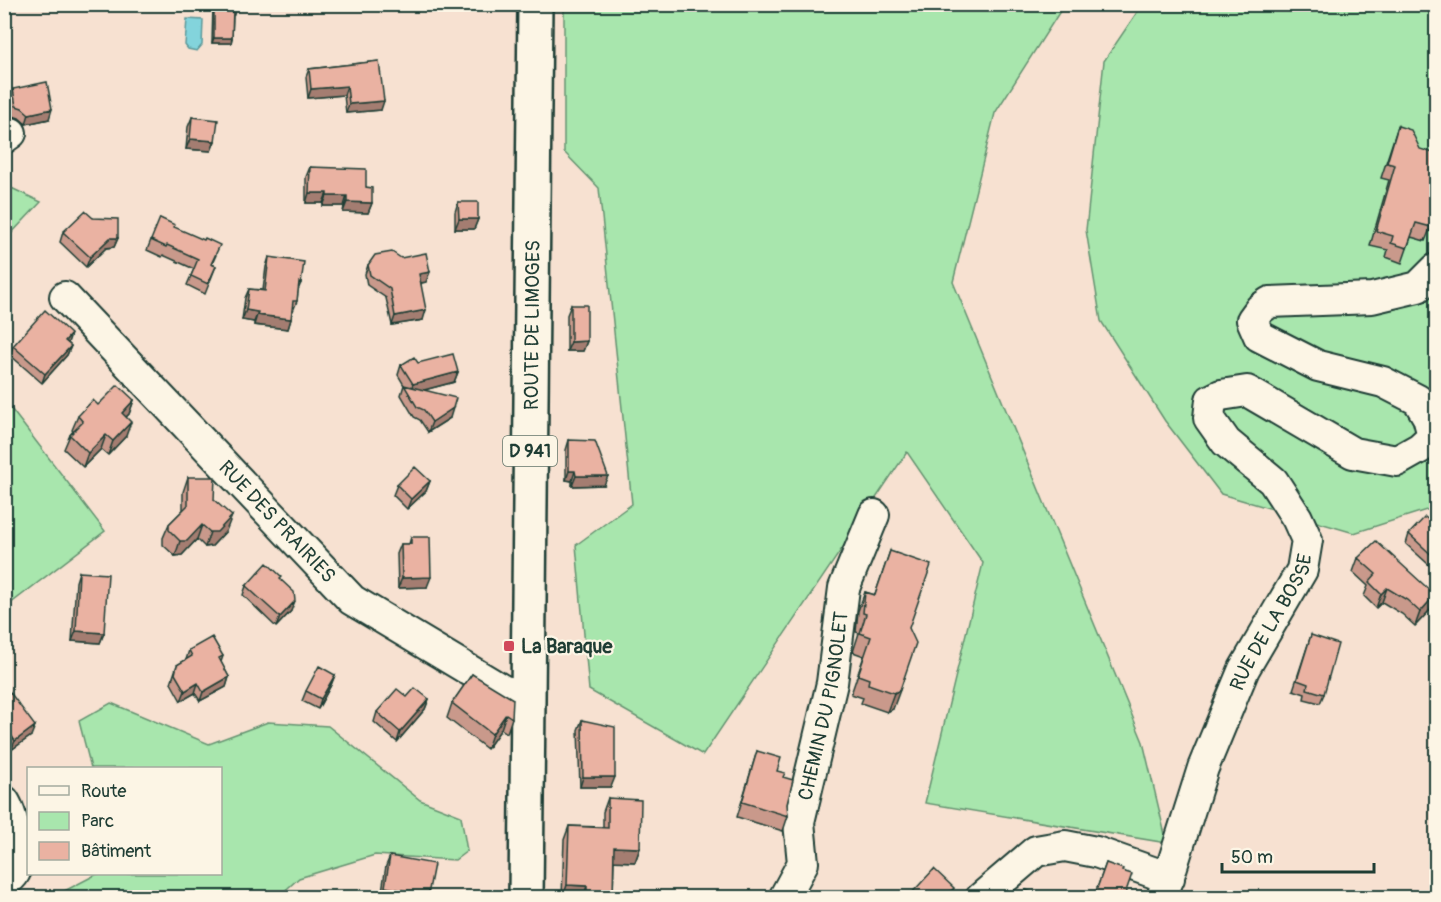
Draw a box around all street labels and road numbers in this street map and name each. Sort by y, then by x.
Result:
street label: ROUTE DE LIMOGES [519,240,546,410]
road number: D 941 [503,436,557,466]
street label: RUE DES PRAIRIES [213,455,341,588]
street label: RUE DE LA BOSSE [1224,552,1318,694]
street label: CHEMIN DU PIGNOLET [793,610,854,803]

